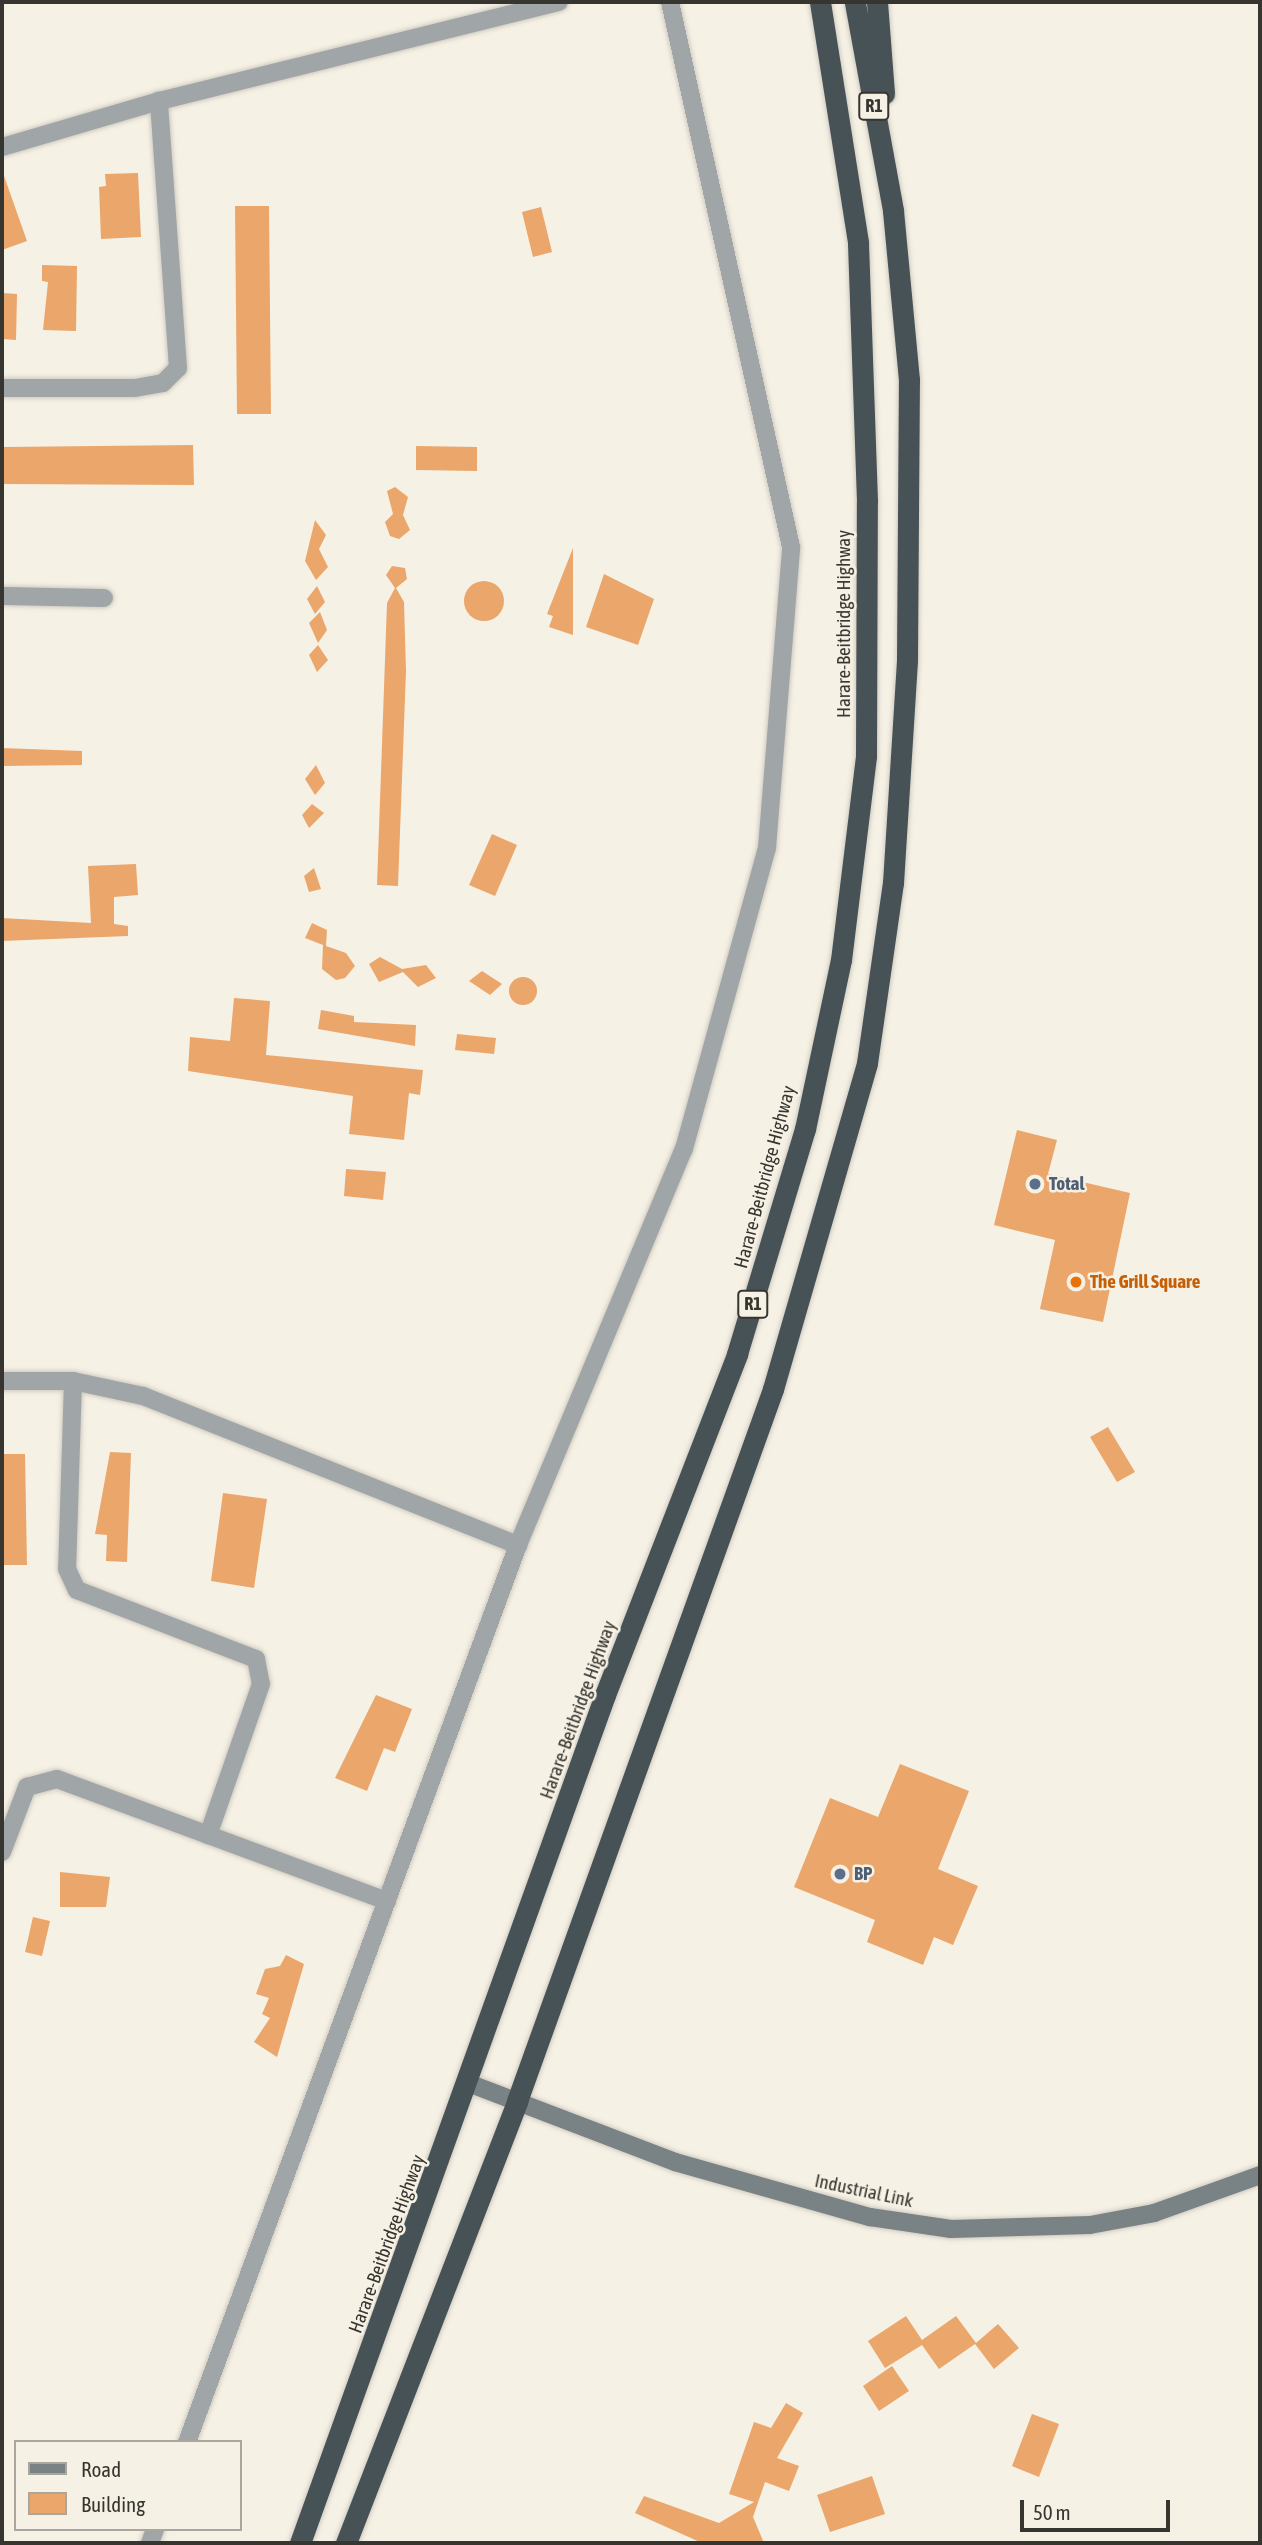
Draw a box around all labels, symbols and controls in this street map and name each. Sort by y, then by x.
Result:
road number: R1 [858,92,890,120]
street label: Harare-Beitbridge Highway [833,530,855,718]
street label: Harare-Beitbridge Highway [730,1083,800,1271]
place label: Total [1049,1173,1084,1195]
marker: Total [1027,1176,1043,1192]
place label: The Grill Square [1090,1271,1200,1293]
marker: The Grill Square [1068,1274,1084,1290]
road number: R1 [737,1289,769,1318]
street label: Harare-Beitbridge Highway [535,1618,621,1802]
place label: BP [854,1863,872,1885]
marker: BP [832,1866,848,1882]
street label: Harare-Beitbridge Highway [344,2152,430,2336]
street label: Industrial Link [813,2169,915,2213]
legend [14,2440,242,2531]
text: Road [81,2457,121,2481]
scale bar [1024,2486,1174,2530]
text: Building [81,2492,145,2516]
text: 50 m [1033,2500,1071,2524]

